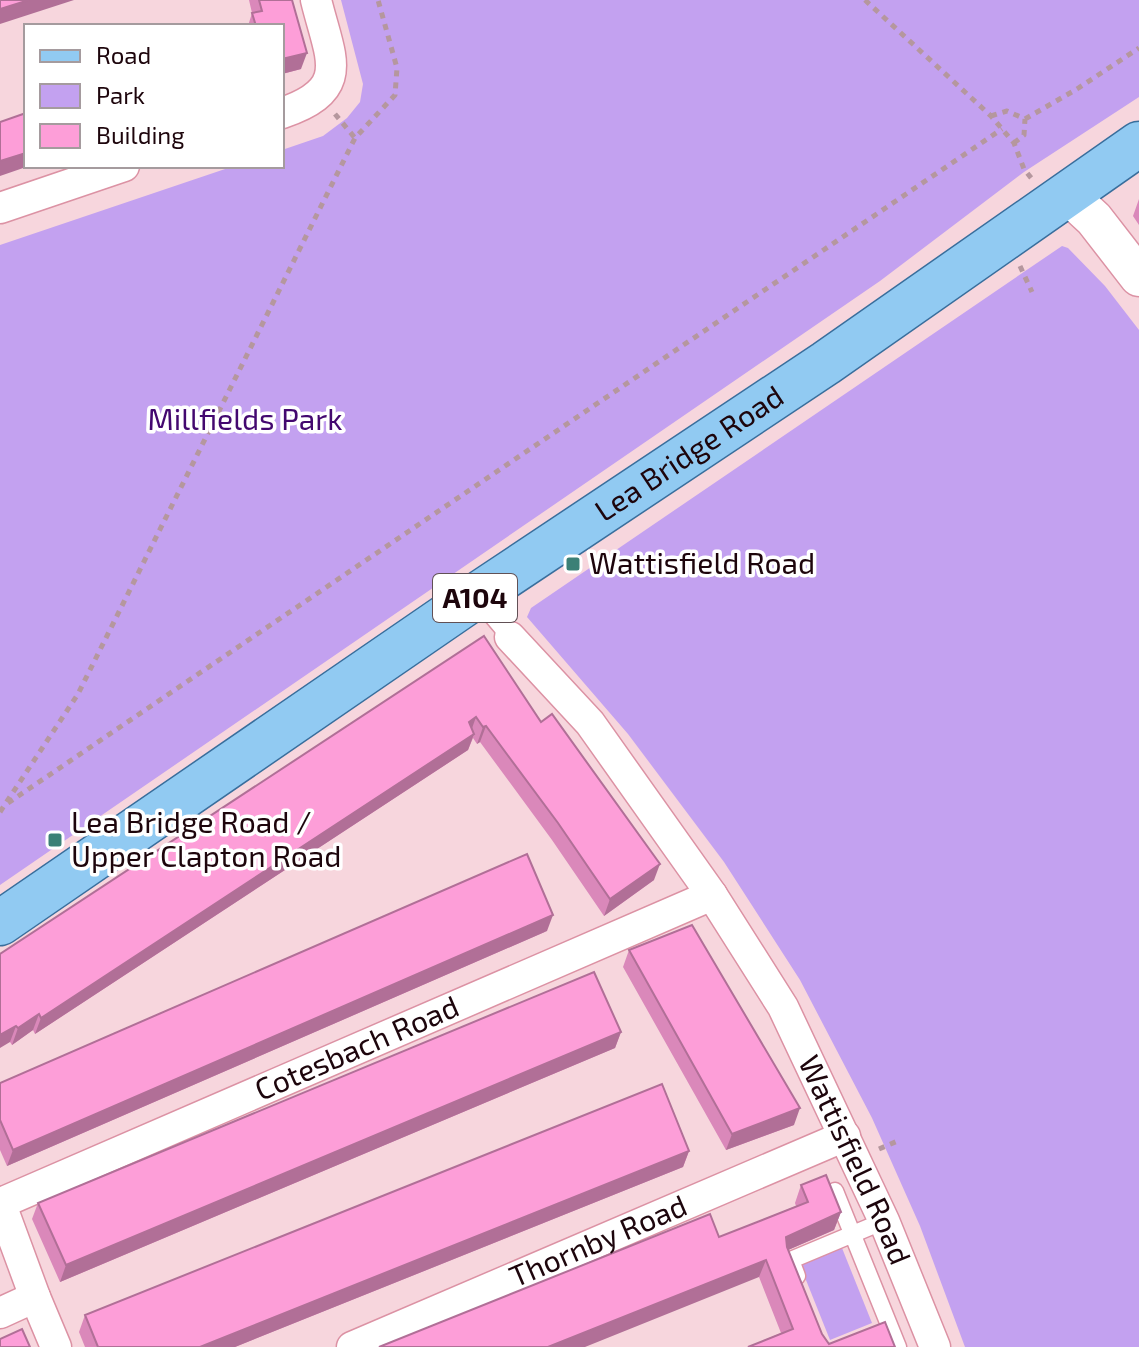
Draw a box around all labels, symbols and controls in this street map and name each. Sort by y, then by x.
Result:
legend [24,24,284,168]
text: Road [96,40,151,69]
text: Park [96,80,145,109]
text: Building [96,120,185,149]
street label: Lea Bridge Road [587,377,789,528]
park label: Millfields Park [147,400,343,436]
place label: Wattisfield Road [589,544,815,580]
marker: Wattisfield Road [564,555,582,573]
road number: A104 [433,574,517,622]
place label: Lea Bridge Road / Upper Clapton Road [71,803,342,873]
marker: Lea Bridge Road / Upper Clapton Road [46,831,64,849]
street label: Cotesbach Road [249,987,464,1107]
street label: Wattisfield Road [792,1049,920,1269]
street label: Thornby Road [503,1186,692,1294]

